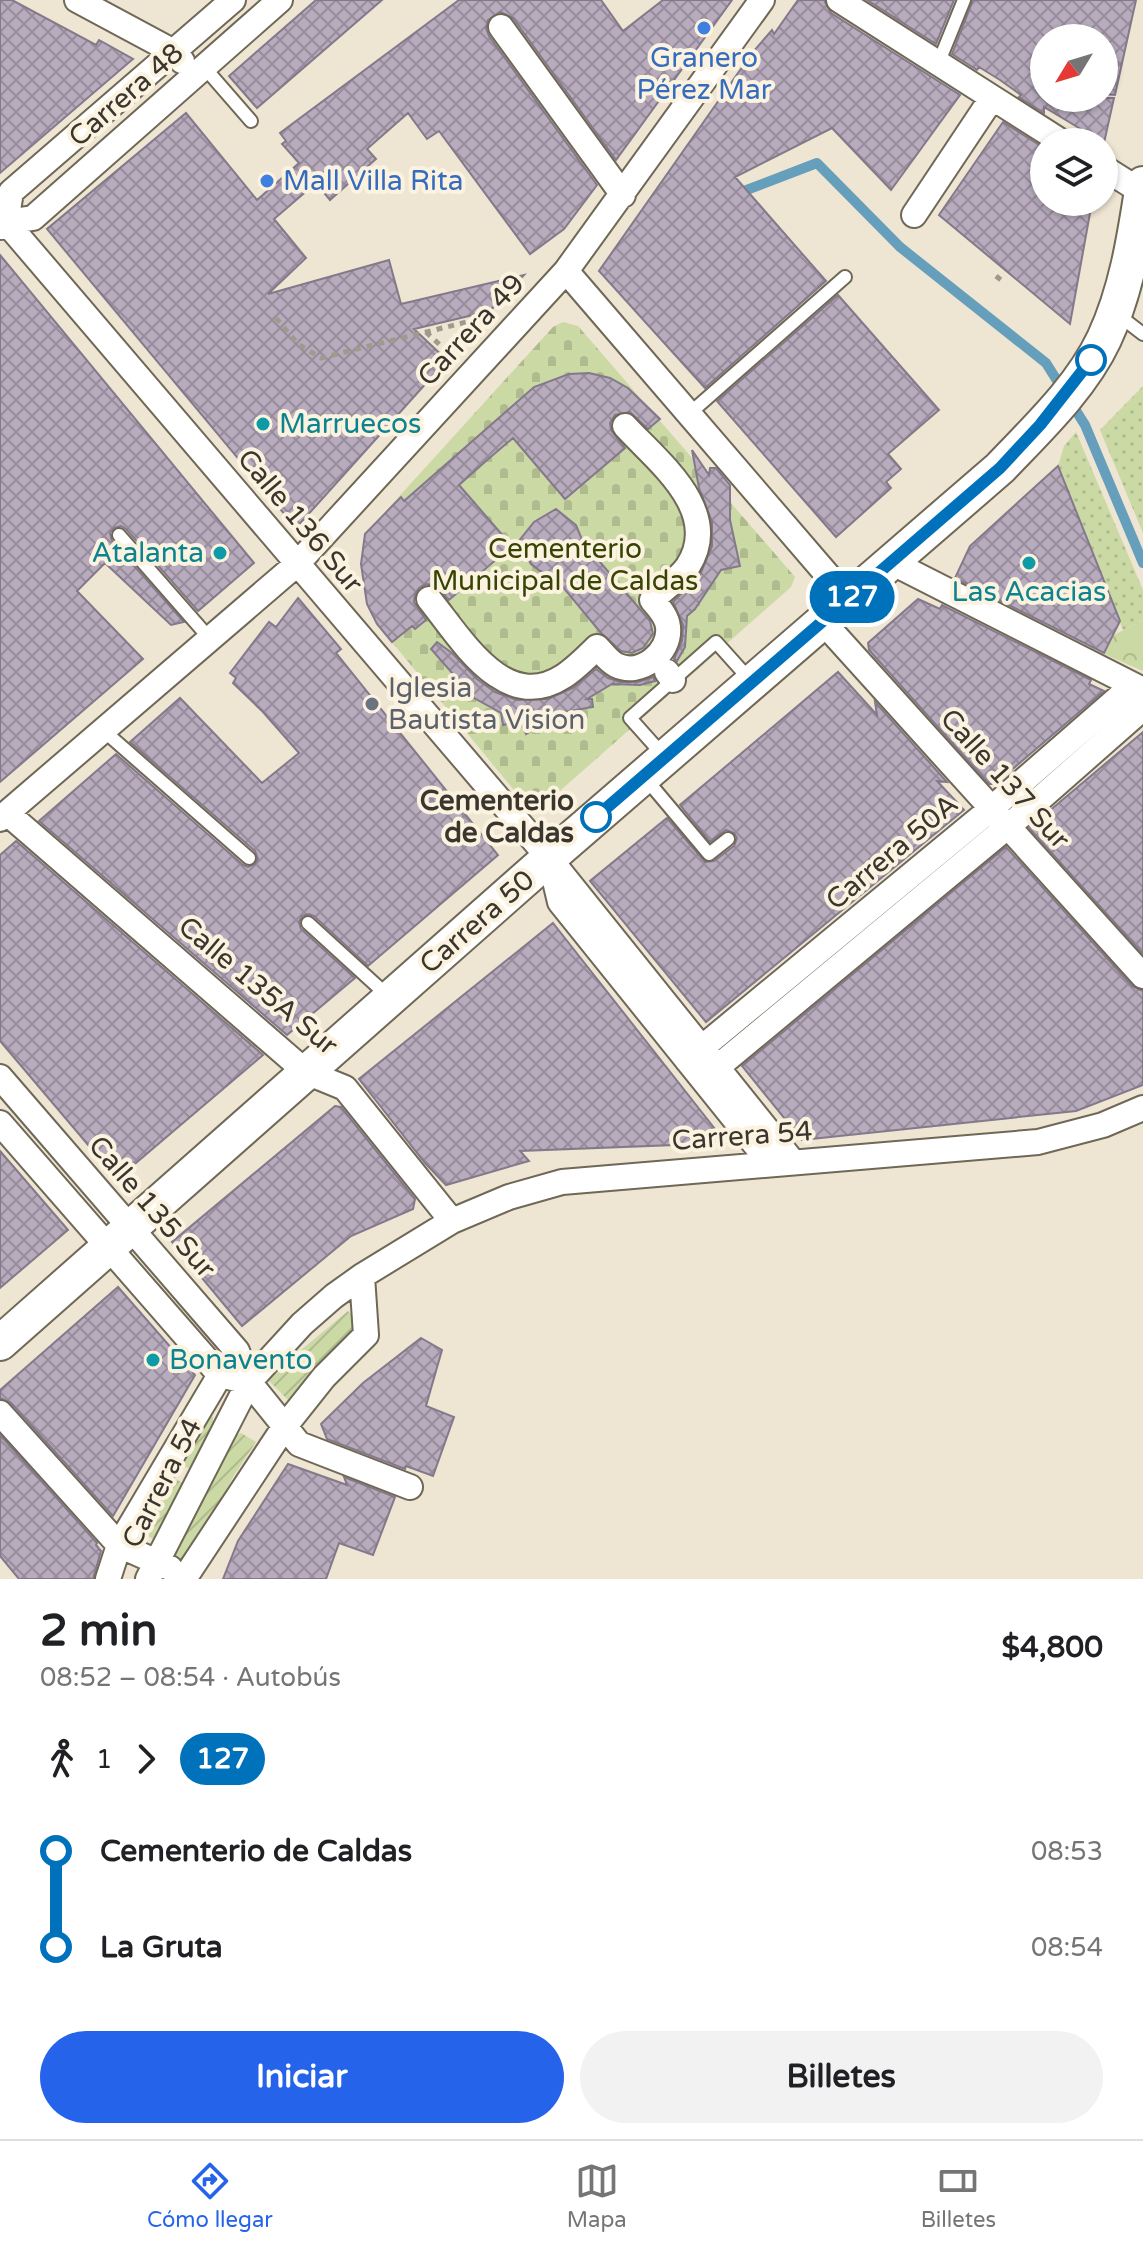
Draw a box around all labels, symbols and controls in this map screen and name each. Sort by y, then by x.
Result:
marker: Granero Pérez Mar [695,19,713,37]
north arrow [1030,24,1118,112]
map controls [1030,24,1118,216]
street label: Carrera 48 [62,36,190,154]
place label: Granero Pérez Mar [636,41,772,107]
button: layers [1030,128,1118,216]
place label: Mall Villa Rita [283,164,463,198]
marker: Mall Villa Rita [258,172,276,190]
street label: Carrera 49 [410,267,532,393]
unlabelled marker [1076,345,1106,375]
place label: Marruecos [279,407,421,441]
marker: Marruecos [254,415,272,433]
street label: Calle 136 Sur [230,442,370,600]
park label: Cementerio Municipal de Caldas [431,532,699,598]
place label: Atalanta [91,536,204,570]
marker: Atalanta [211,544,229,562]
marker: Las Acacias [1020,554,1038,572]
line badge: 127 [806,571,898,623]
place label: Las Acacias [952,575,1106,609]
text: 127 [826,580,878,614]
place label: Iglesia Bautista Vision [388,671,585,737]
marker: Iglesia Bautista Vision [363,695,381,713]
street label: Calle 137 Sur [933,702,1077,856]
place label: Cementerio de Caldas [420,784,574,850]
street label: Carrera 50A [819,787,965,917]
marker: Cementerio de Caldas [581,802,611,832]
street label: Carrera 50 [413,863,541,981]
street label: Calle 135A Sur [171,909,345,1063]
street label: Carrera 54 [670,1114,814,1158]
street label: Calle 135 Sur [81,1129,223,1285]
place label: Bonavento [169,1343,313,1377]
marker: Bonavento [144,1351,162,1369]
street label: Carrera 54 [115,1412,209,1554]
text: 2 min [40,1605,157,1658]
text: $4,800 [1002,1629,1103,1666]
text: 08:52 – 08:54 · Autobús [40,1662,341,1693]
icon: walk [40,1737,84,1781]
icon: forward [124,1737,168,1781]
text: 127 [196,1742,249,1776]
text: 1 [96,1744,112,1775]
text: Cementerio de Caldas [100,1833,412,1870]
text: 08:53 [1031,1836,1103,1867]
text: La Gruta [100,1929,223,1966]
text: 08:54 [1031,1932,1103,1963]
button: Iniciar [40,2031,564,2123]
button: Billetes [580,2031,1103,2123]
tab: Cómo llegar [147,2159,273,2233]
tab: Mapa [567,2159,627,2233]
tab: Billetes [921,2159,996,2233]

